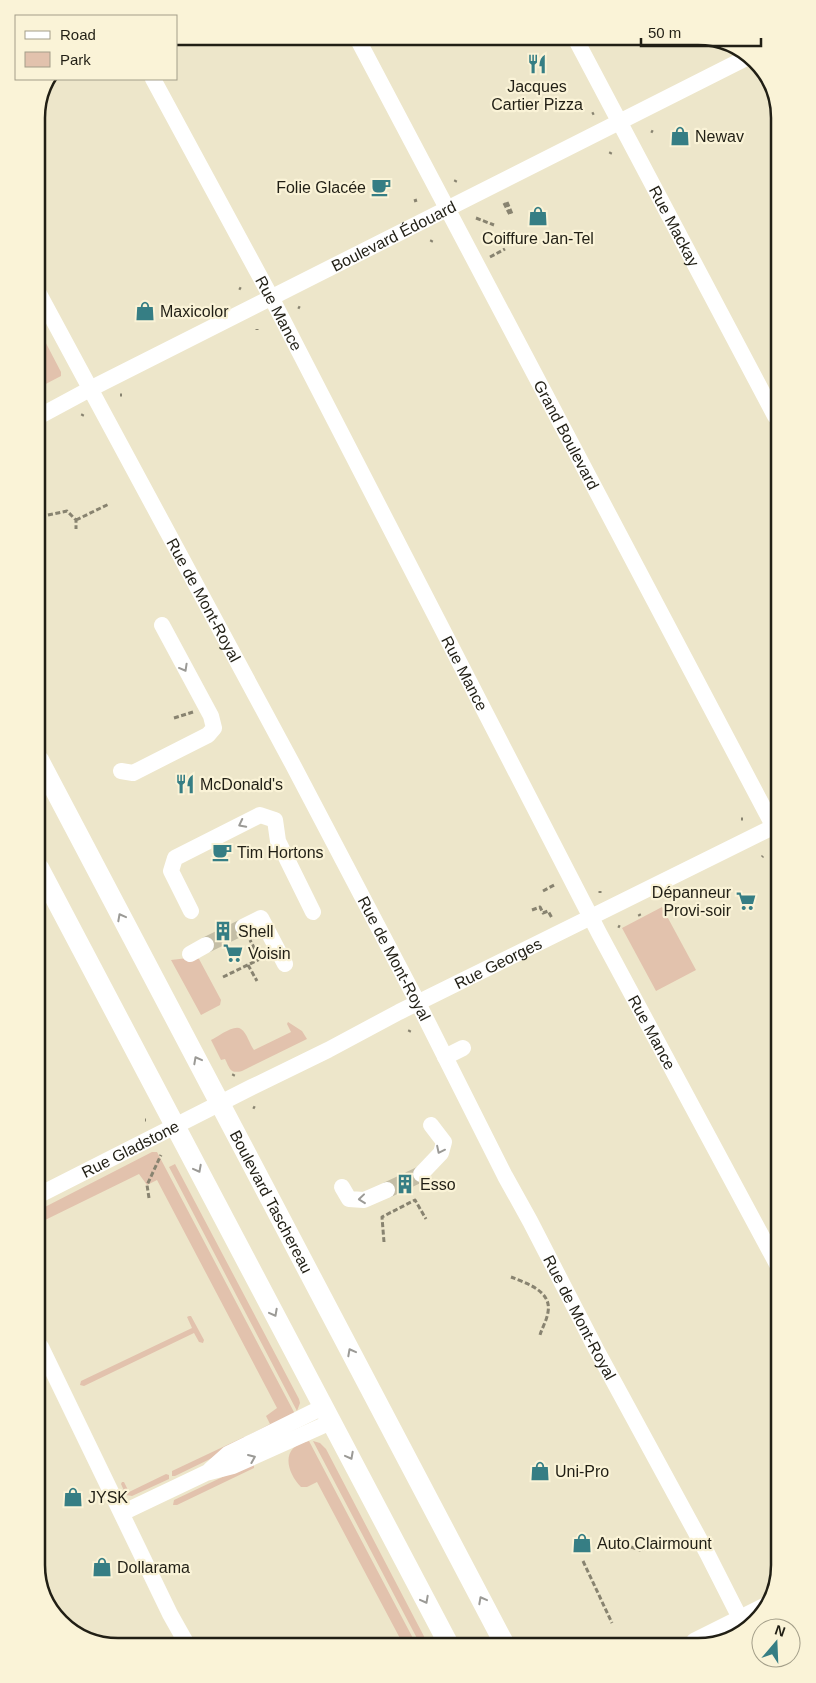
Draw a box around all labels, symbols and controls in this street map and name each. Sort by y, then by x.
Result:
legend [15,15,178,80]
scale bar [641,15,761,47]
text: 50 m [648,24,681,41]
text: Road [60,26,96,43]
text: Park [60,51,91,68]
restaurant icon: Jacques Cartier Pizza [526,53,548,75]
place label: Jacques Cartier Pizza [491,78,583,113]
shop icon: Newav [669,125,691,147]
place label: Newav [695,128,744,145]
cafe icon: Folie Glacée [370,176,392,198]
place label: Folie Glacée [276,179,366,196]
street label: Rue Mackay [646,183,702,270]
street label: Boulevard Édouard [329,198,459,275]
shop icon: Coiffure Jan-Tel [527,205,549,227]
place label: Coiffure Jan-Tel [482,230,594,247]
street label: Rue Mance [252,273,305,354]
shop icon: Maxicolor [134,300,156,322]
place label: Maxicolor [160,303,229,320]
street label: Grand Boulevard [530,378,602,493]
street label: Rue de Mont-Royal [163,535,244,665]
street label: Rue Mance [438,633,491,714]
one-way arrow [178,662,188,671]
restaurant icon: McDonald's [174,773,196,795]
place label: McDonald's [200,776,283,793]
one-way arrow [239,818,248,828]
cafe icon: Tim Hortons [211,841,233,863]
place label: Tim Hortons [237,844,324,861]
place label: Dépanneur Provi-soir [652,884,732,919]
supermarket icon: Dépanneur Provi-soir [735,890,757,912]
street label: Rue de Mont-Royal [355,894,433,1024]
one-way arrow [117,913,127,922]
building icon: Shell [212,920,234,942]
place label: Shell [238,923,274,940]
street label: Rue Georges [452,935,545,992]
supermarket icon: Voisin [222,942,244,964]
place label: Voisin [248,945,291,962]
street label: Rue Mance [625,992,679,1073]
one-way arrow [194,1056,204,1065]
street label: Rue Gladstone [79,1117,182,1181]
street label: Boulevard Taschereau [227,1127,316,1276]
one-way arrow [436,1145,446,1154]
one-way arrow [192,1163,202,1172]
building icon: Esso [394,1173,416,1195]
place label: Esso [420,1176,456,1193]
one-way arrow [357,1193,365,1204]
street label: Rue de Mont-Royal [540,1252,619,1383]
one-way arrow [268,1307,278,1316]
one-way arrow [347,1348,357,1357]
one-way arrow [344,1451,354,1460]
one-way arrow [247,1454,256,1465]
shop icon: Uni-Pro [529,1460,551,1482]
place label: Uni-Pro [555,1463,609,1480]
shop icon: JYSK [62,1486,84,1508]
place label: JYSK [88,1489,128,1506]
shop icon: Auto Clairmount [571,1532,593,1554]
place label: Auto Clairmount [597,1535,712,1552]
shop icon: Dollarama [91,1556,113,1578]
place label: Dollarama [117,1559,190,1576]
one-way arrow [419,1595,429,1604]
one-way arrow [478,1596,488,1605]
north arrow [751,1618,801,1668]
text: N [773,1621,788,1640]

